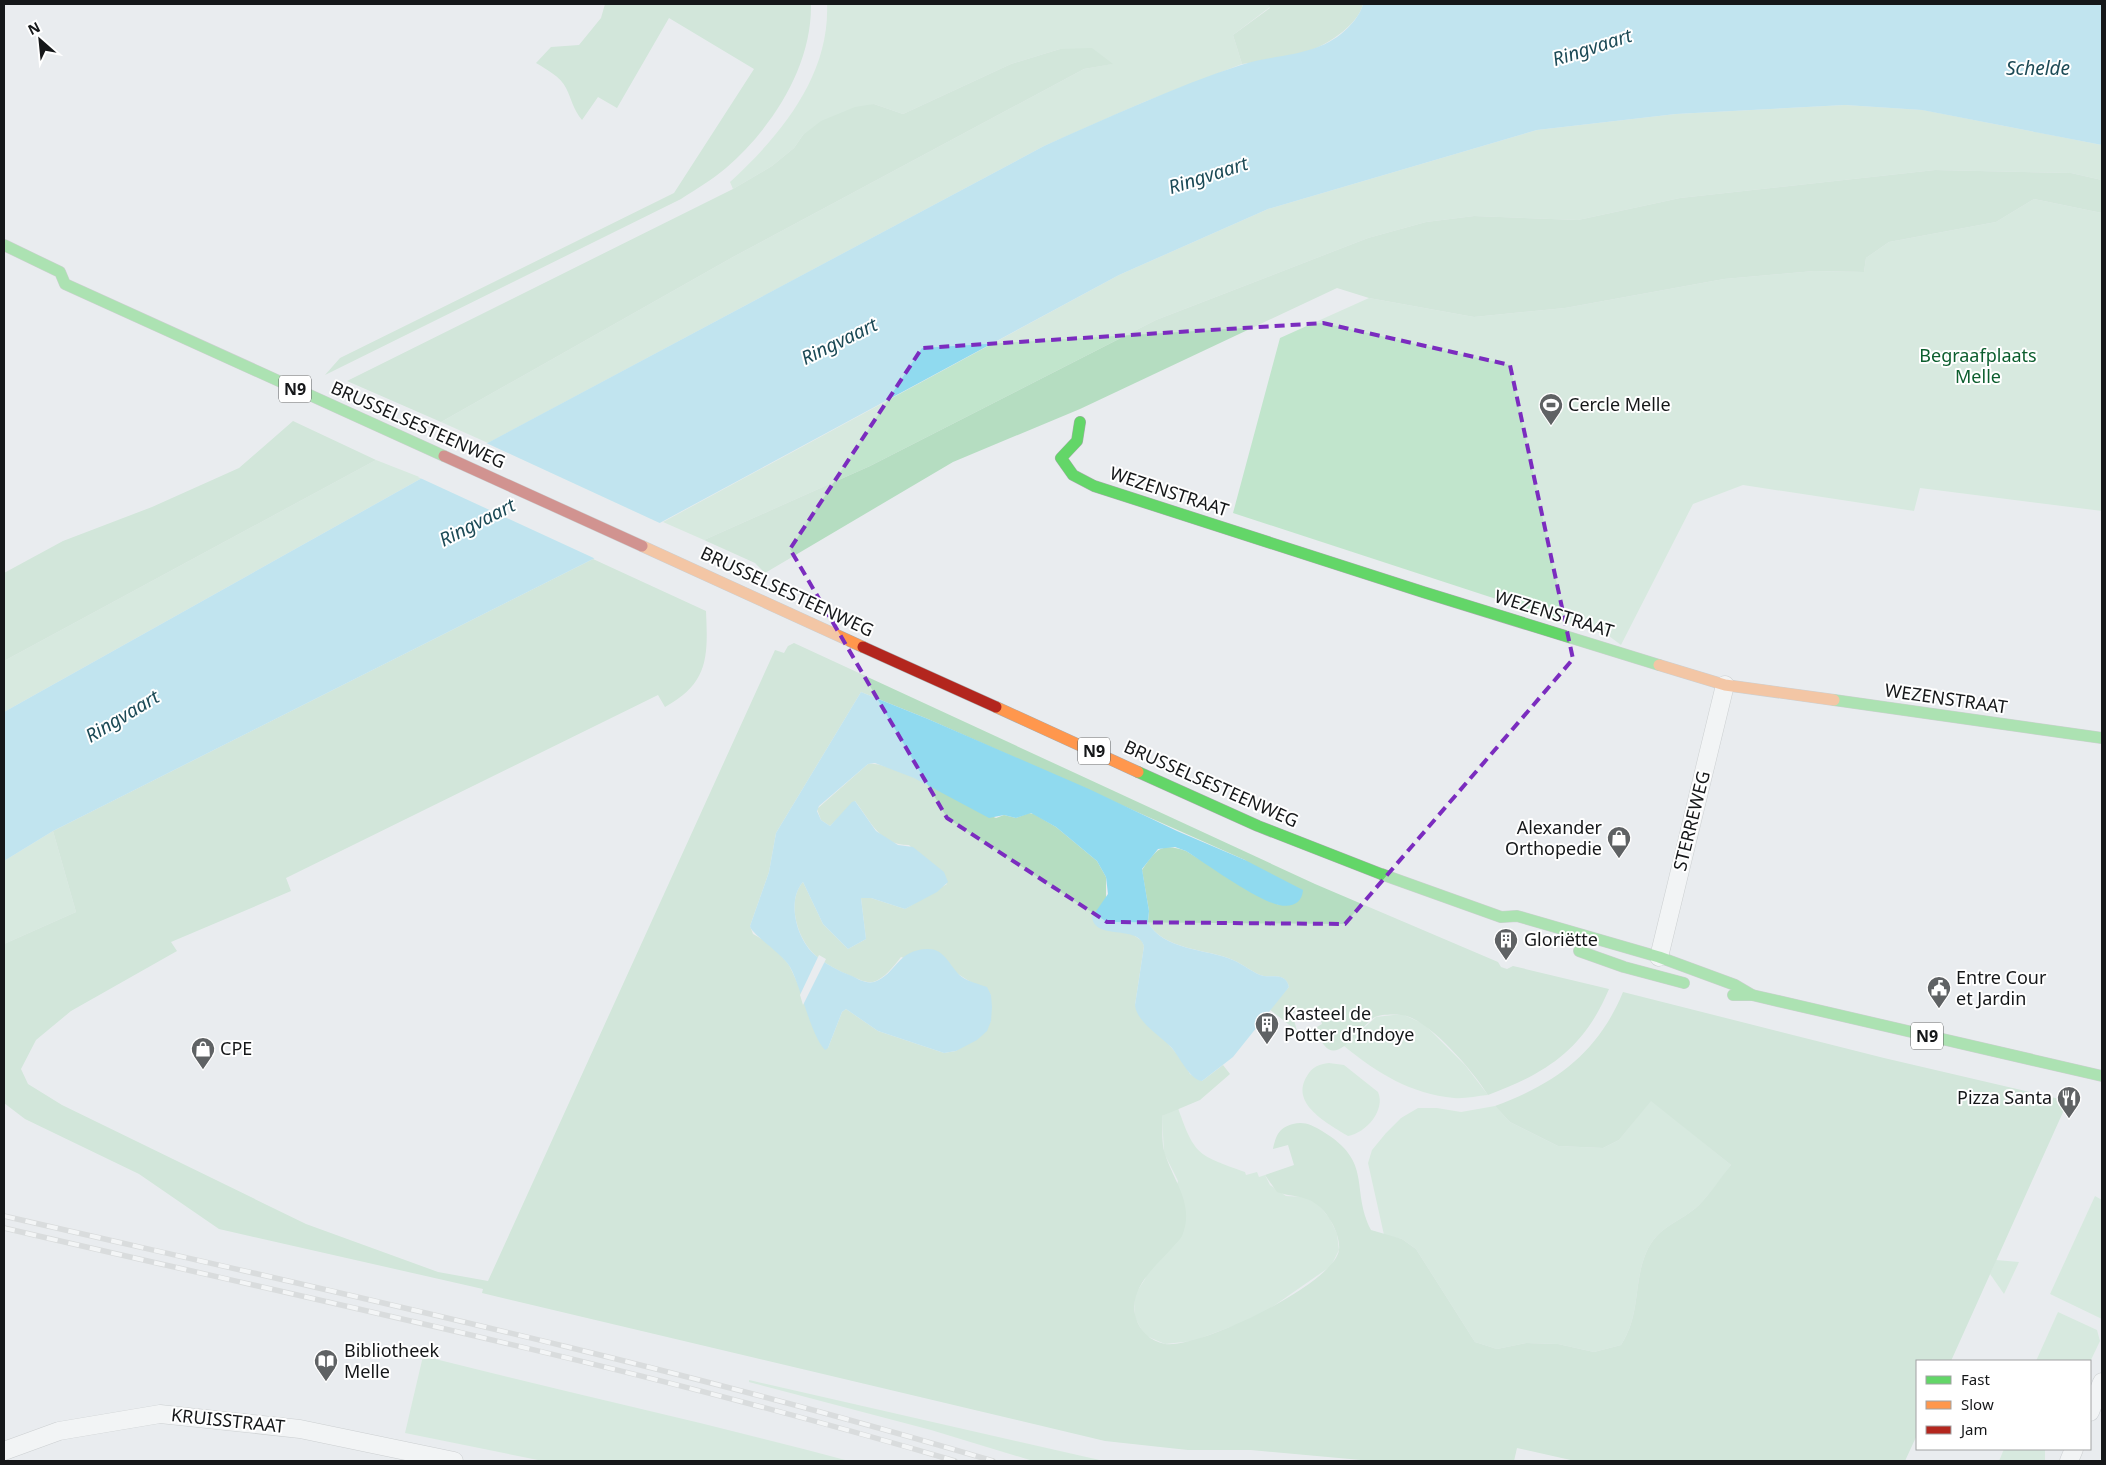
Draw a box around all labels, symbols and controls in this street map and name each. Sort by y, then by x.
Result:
north arrow [15,15,65,65]
text: N [24,17,43,39]
water label: Ringvaart [1549,22,1636,72]
water label: Schelde [2006,55,2070,81]
water label: Ringvaart [1165,150,1252,200]
water label: Ringvaart [796,311,882,371]
park label: Begraafplaats Melle [1919,343,2037,388]
street label: BRUSSELSESTEENWEG [327,375,509,473]
road number: N9 [279,376,311,402]
sports icon: Cercle Melle [1538,392,1564,426]
place label: Cercle Melle [1568,392,1671,416]
street label: WEZENSTRAAT [1107,461,1232,522]
water label: Ringvaart [435,491,520,552]
street label: BRUSSELSESTEENWEG [697,540,878,642]
street label: WEZENSTRAAT [1492,584,1617,643]
street label: WEZENSTRAAT [1883,678,2009,718]
water label: Ringvaart [80,683,164,748]
street label: BRUSSELSESTEENWEG [1120,734,1302,832]
road number: N9 [1078,738,1110,764]
street label: STERREWEG [1667,768,1715,873]
place label: Alexander Orthopedie [1505,815,1603,860]
shop icon: Alexander Orthopedie [1606,825,1632,859]
building icon: Gloriëtte [1493,927,1519,961]
place label: Gloriëtte [1524,927,1598,951]
place label: Entre Cour et Jardin [1956,965,2047,1010]
public building icon: Entre Cour et Jardin [1926,975,1952,1009]
place label: Kasteel de Potter d'Indoye [1284,1001,1414,1046]
building icon: Kasteel de Potter d'Indoye [1254,1011,1280,1045]
road number: N9 [1911,1022,1943,1050]
shop icon: CPE [190,1036,216,1070]
place label: CPE [220,1036,252,1060]
place label: Pizza Santa [1957,1085,2052,1109]
restaurant icon: Pizza Santa [2056,1085,2082,1119]
place label: Bibliotheek Melle [344,1338,440,1383]
library icon: Bibliotheek Melle [313,1348,339,1382]
legend [1916,1360,2091,1450]
text: Fast [1961,1369,1990,1389]
text: Slow [1961,1394,1994,1414]
street label: KRUISSTRAAT [170,1402,286,1438]
text: Jam [1959,1419,1988,1439]

